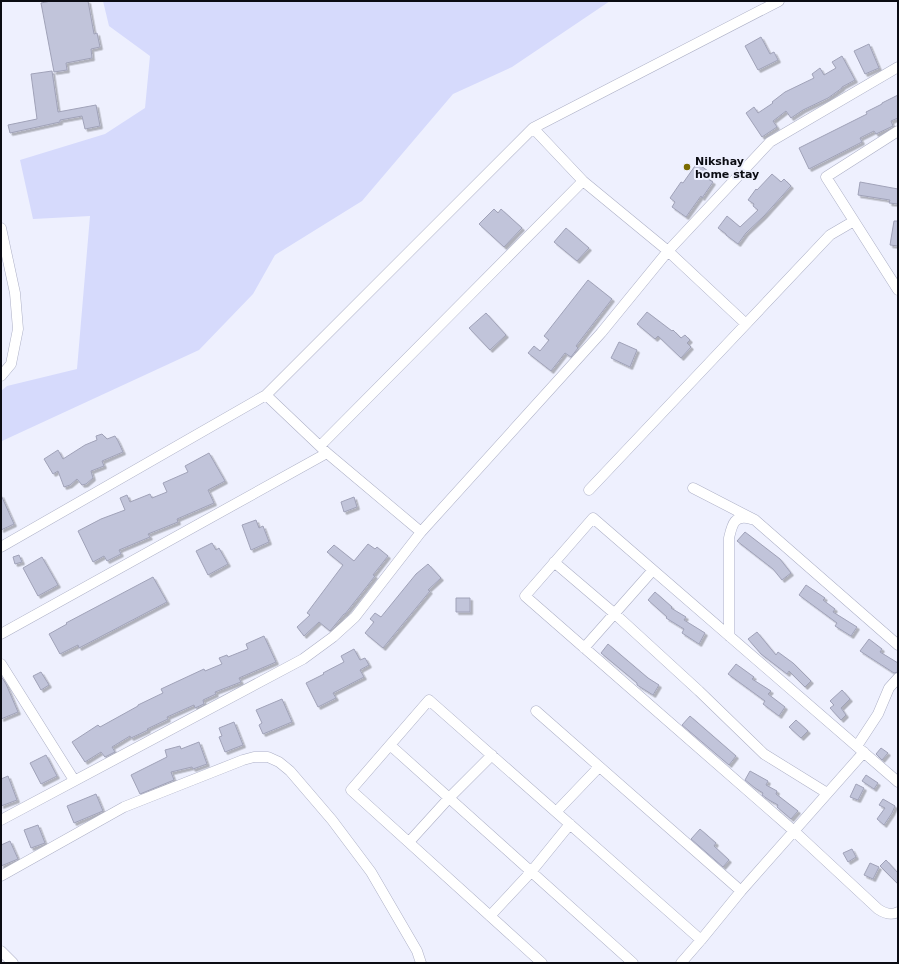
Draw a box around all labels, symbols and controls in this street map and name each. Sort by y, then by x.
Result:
place label: Nikshay home stay [695,155,759,181]
marker: Nikshay home stay [682,162,692,172]

